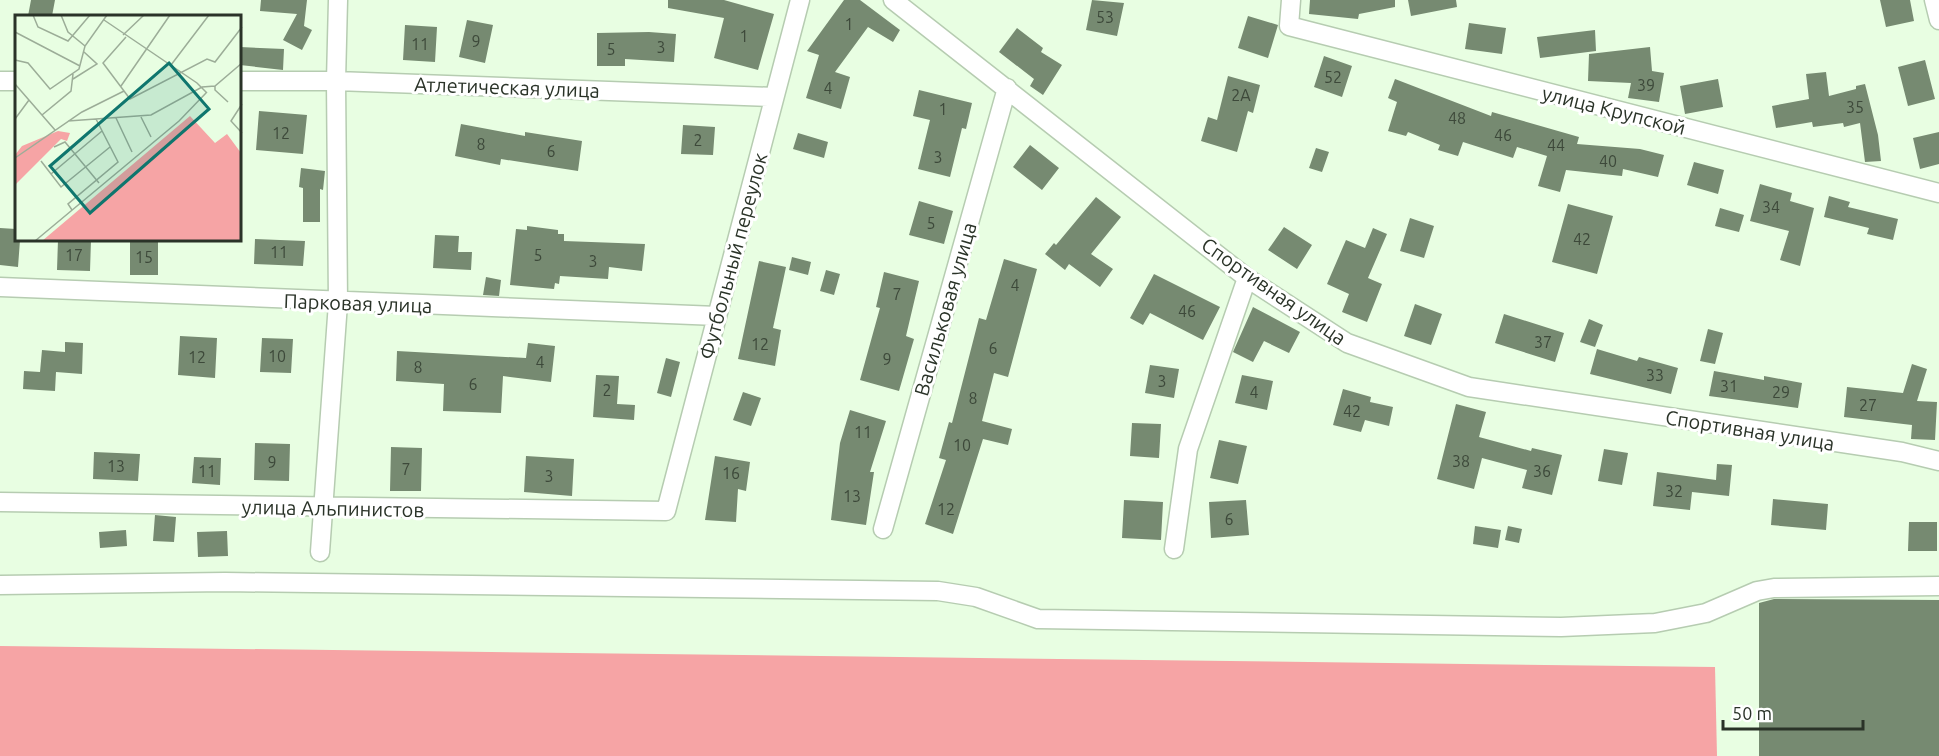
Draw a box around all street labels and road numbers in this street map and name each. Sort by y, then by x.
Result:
street label: Атлетическая улица [414,72,600,102]
street label: улица Крупской [1540,81,1688,139]
street label: Футбольный переулок [694,150,772,362]
street label: Васильковая улица [909,220,981,398]
street label: Спортивная улица [1197,233,1351,349]
street label: Парковая улица [283,289,433,317]
street label: Спортивная улица [1664,405,1836,455]
street label: улица Альпинистов [241,495,425,521]

